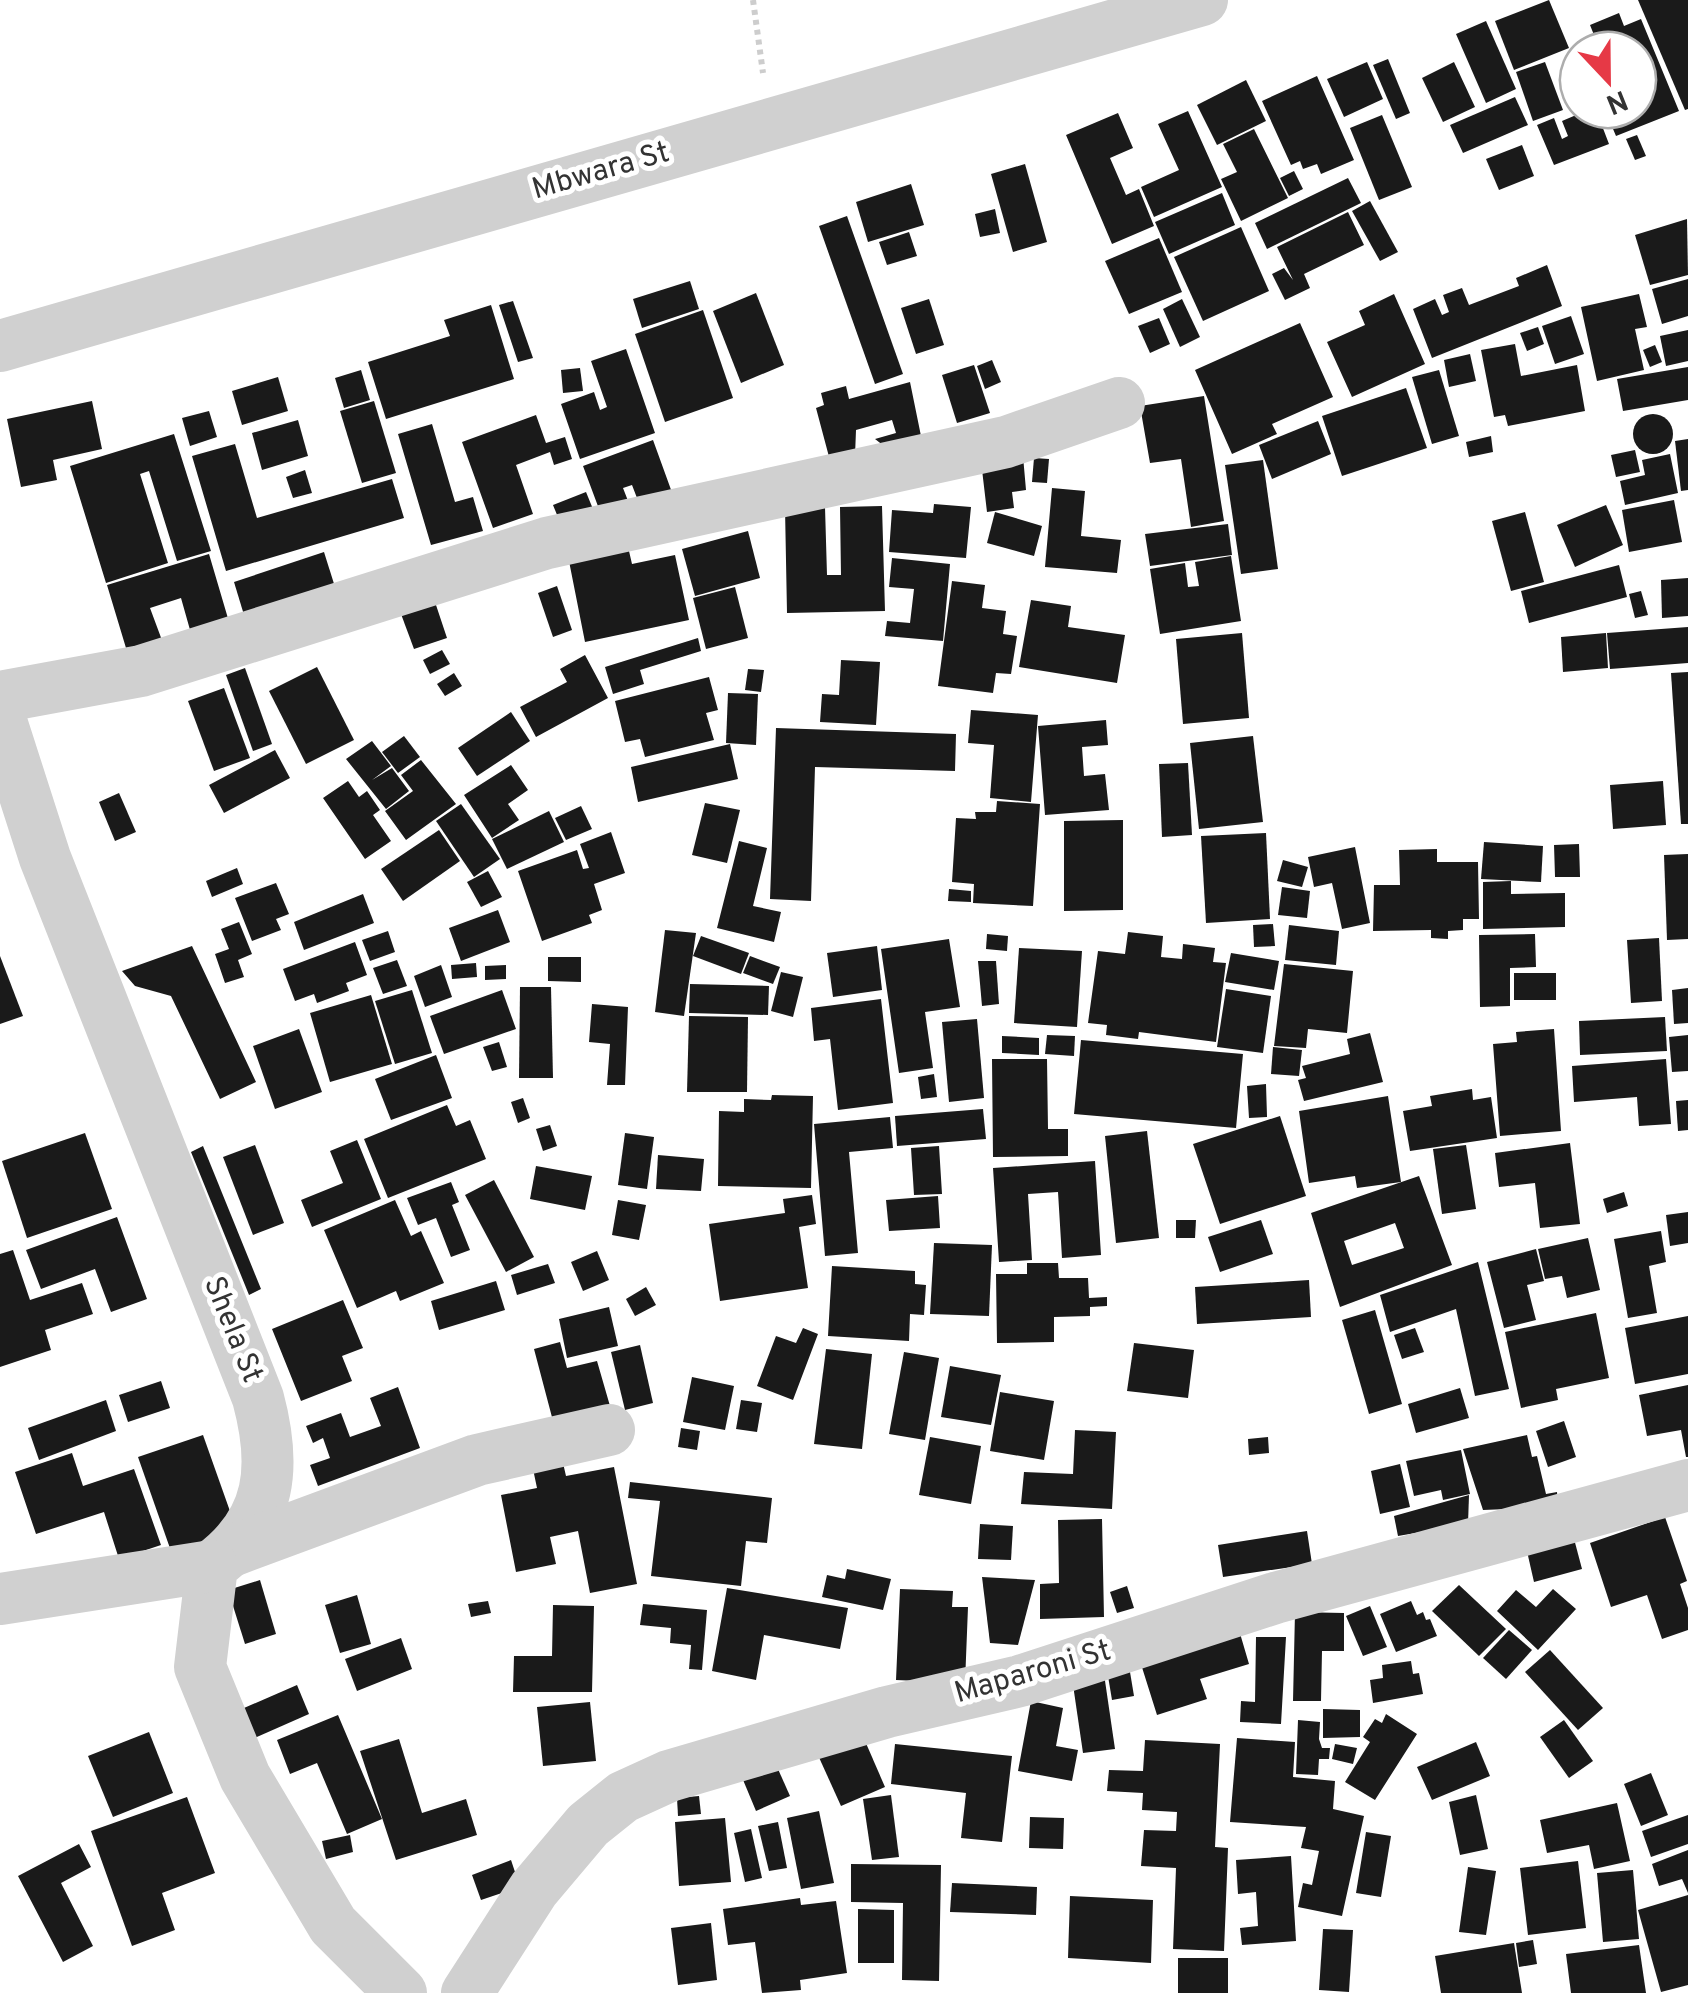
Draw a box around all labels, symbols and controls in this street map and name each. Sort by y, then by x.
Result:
north arrow [1558,30,1658,130]
text: N [1600,80,1632,121]
street label: Mbwara St [528,135,674,209]
street label: Shela St [194,1272,270,1388]
street label: Maparoni St [951,1633,1115,1713]

